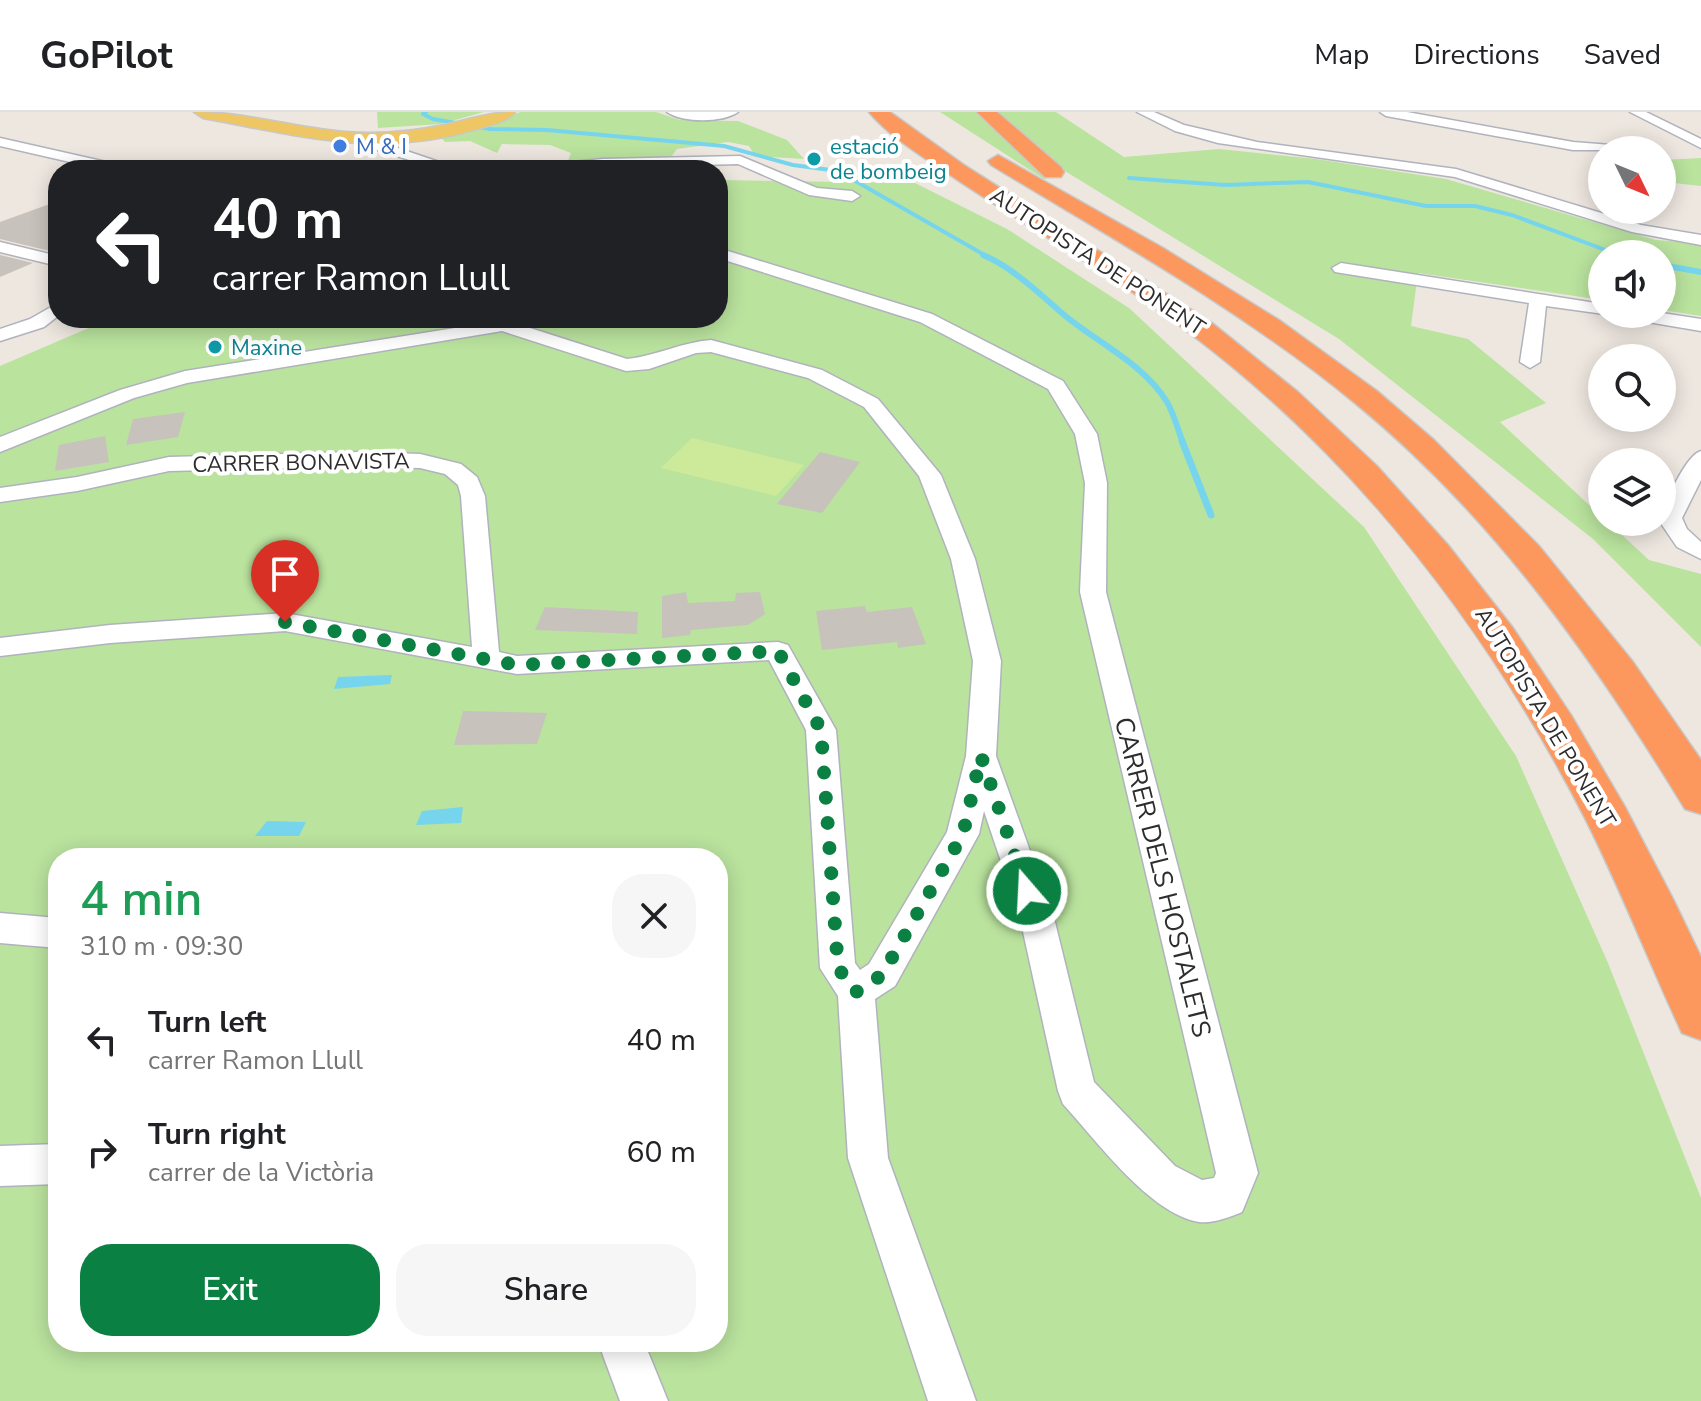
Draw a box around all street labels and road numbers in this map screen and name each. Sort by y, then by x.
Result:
street label: AUTOPISTA DE PONENT [984,181,1212,343]
street label: CARRER BONAVISTA [192,446,410,480]
street label: AUTOPISTA DE PONENT [1468,602,1623,834]
street label: CARRER DELS HOSTALETS [1106,713,1219,1041]

